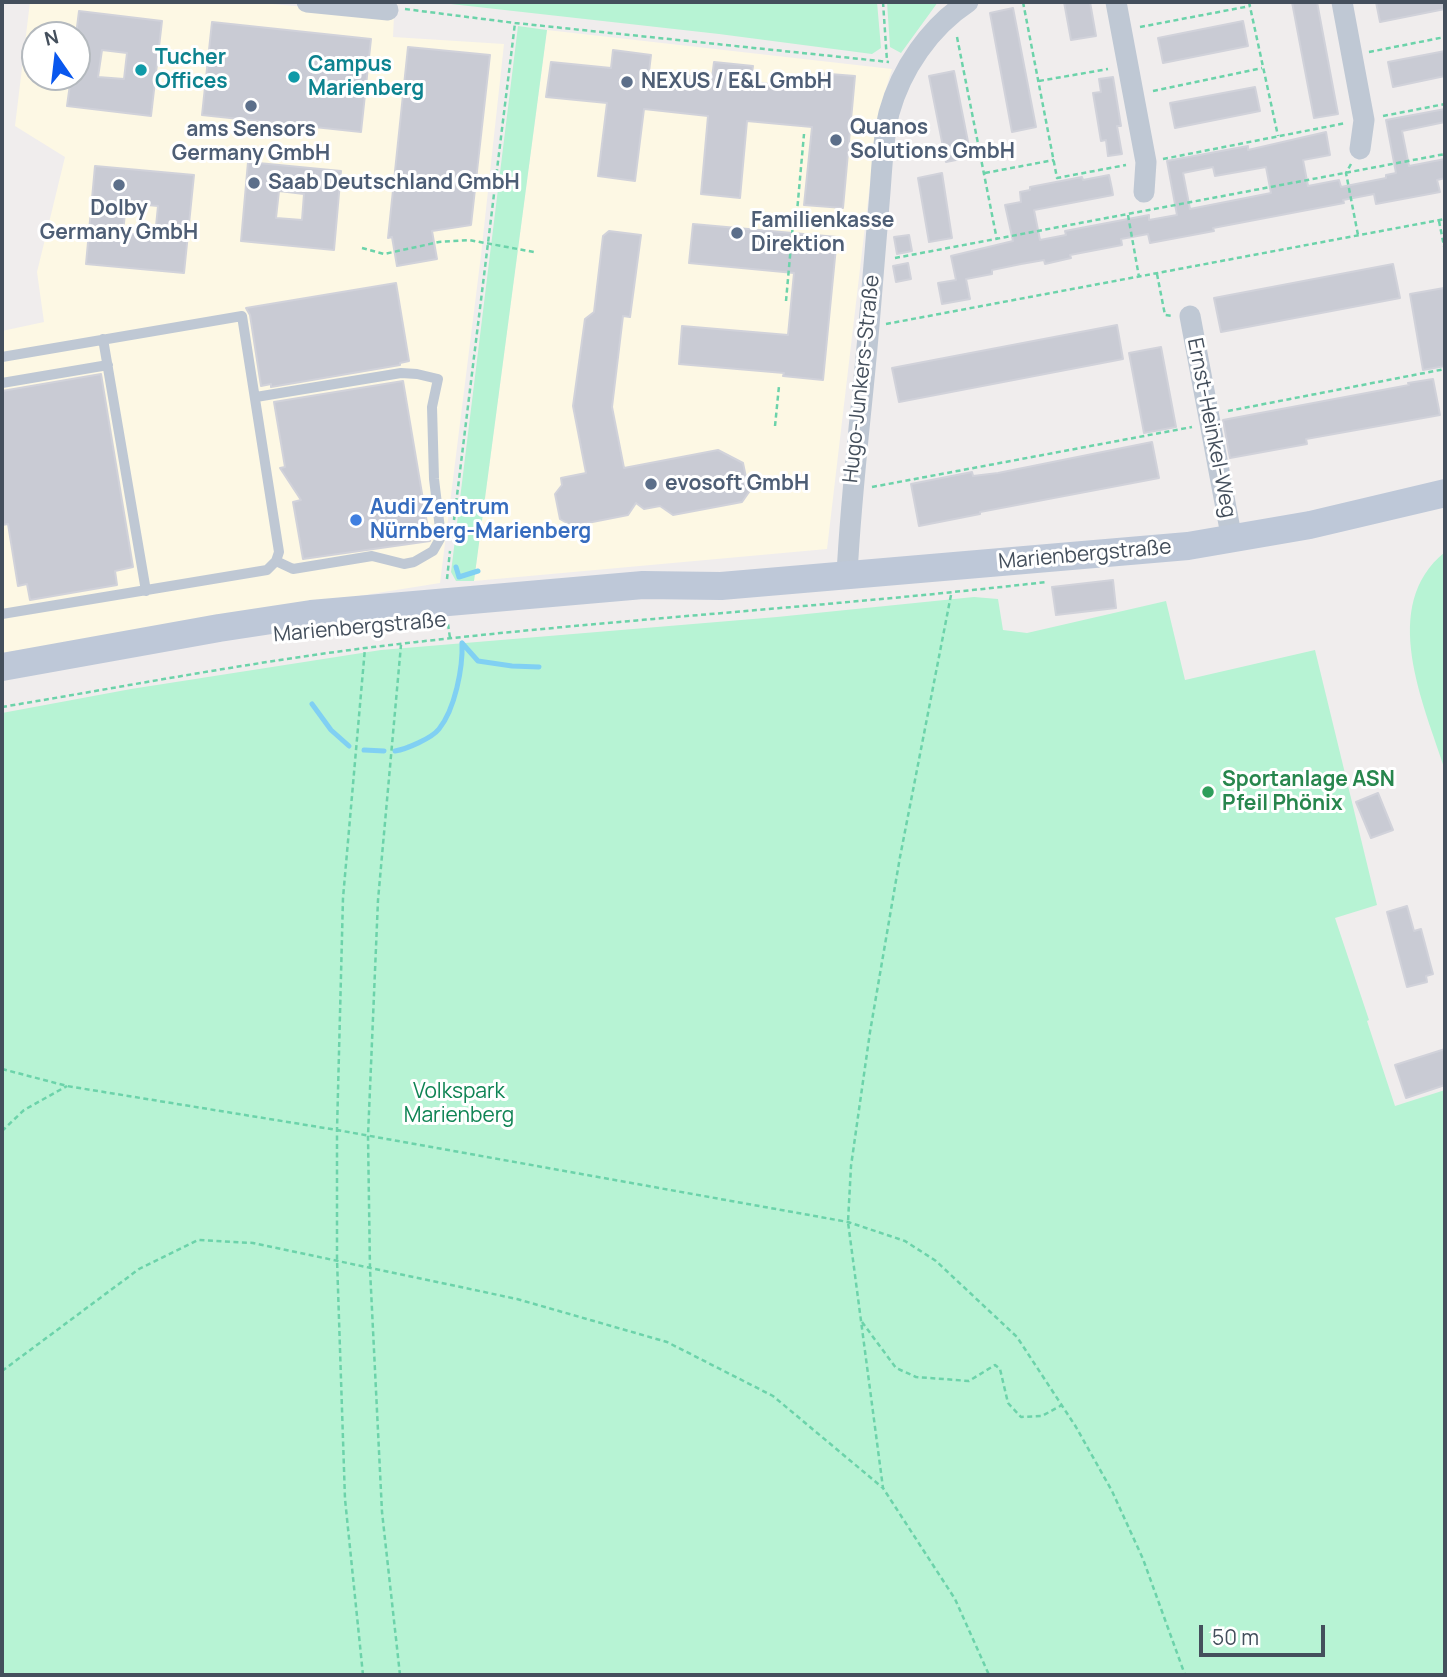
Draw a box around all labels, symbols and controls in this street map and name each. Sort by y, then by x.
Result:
north arrow [21,21,91,91]
text: N [42,23,61,52]
place label: Tucher Offices [155,45,228,95]
place label: Campus Marienberg [308,52,424,102]
marker: Tucher Offices [133,62,149,78]
marker: Campus Marienberg [286,69,302,85]
place label: NEXUS / E&L GmbH [641,69,832,95]
marker: NEXUS / E&L GmbH [619,74,635,90]
marker: ams Sensors Germany GmbH [243,98,259,114]
place label: Quanos Solutions GmbH [850,115,1015,165]
place label: ams Sensors Germany GmbH [172,117,330,167]
marker: Quanos Solutions GmbH [828,132,844,148]
place label: Saab Deutschland GmbH [268,170,520,196]
marker: Saab Deutschland GmbH [246,175,262,191]
marker: Dolby Germany GmbH [111,177,127,193]
place label: Dolby Germany GmbH [40,196,198,246]
place label: Familienkasse Direktion [751,208,894,258]
marker: Familienkasse Direktion [729,225,745,241]
street label: Hugo-Junkers-Straße [839,274,885,484]
street label: Ernst-Heinkel-Weg [1181,336,1241,520]
place label: evosoft GmbH [665,471,809,497]
marker: evosoft GmbH [643,476,659,492]
place label: Audi Zentrum Nürnberg-Marienberg [370,495,591,545]
marker: Audi Zentrum Nürnberg-Marienberg [348,512,364,528]
street label: Marienbergstraße [997,535,1173,575]
street label: Marienbergstraße [272,608,448,648]
place label: Sportanlage ASN Pfeil Phönix [1222,767,1395,817]
marker: Sportanlage ASN Pfeil Phönix [1200,784,1216,800]
park label: Volkspark Marienberg [404,1079,514,1129]
scale bar [1202,1610,1328,1654]
text: 50 m [1212,1623,1259,1651]

